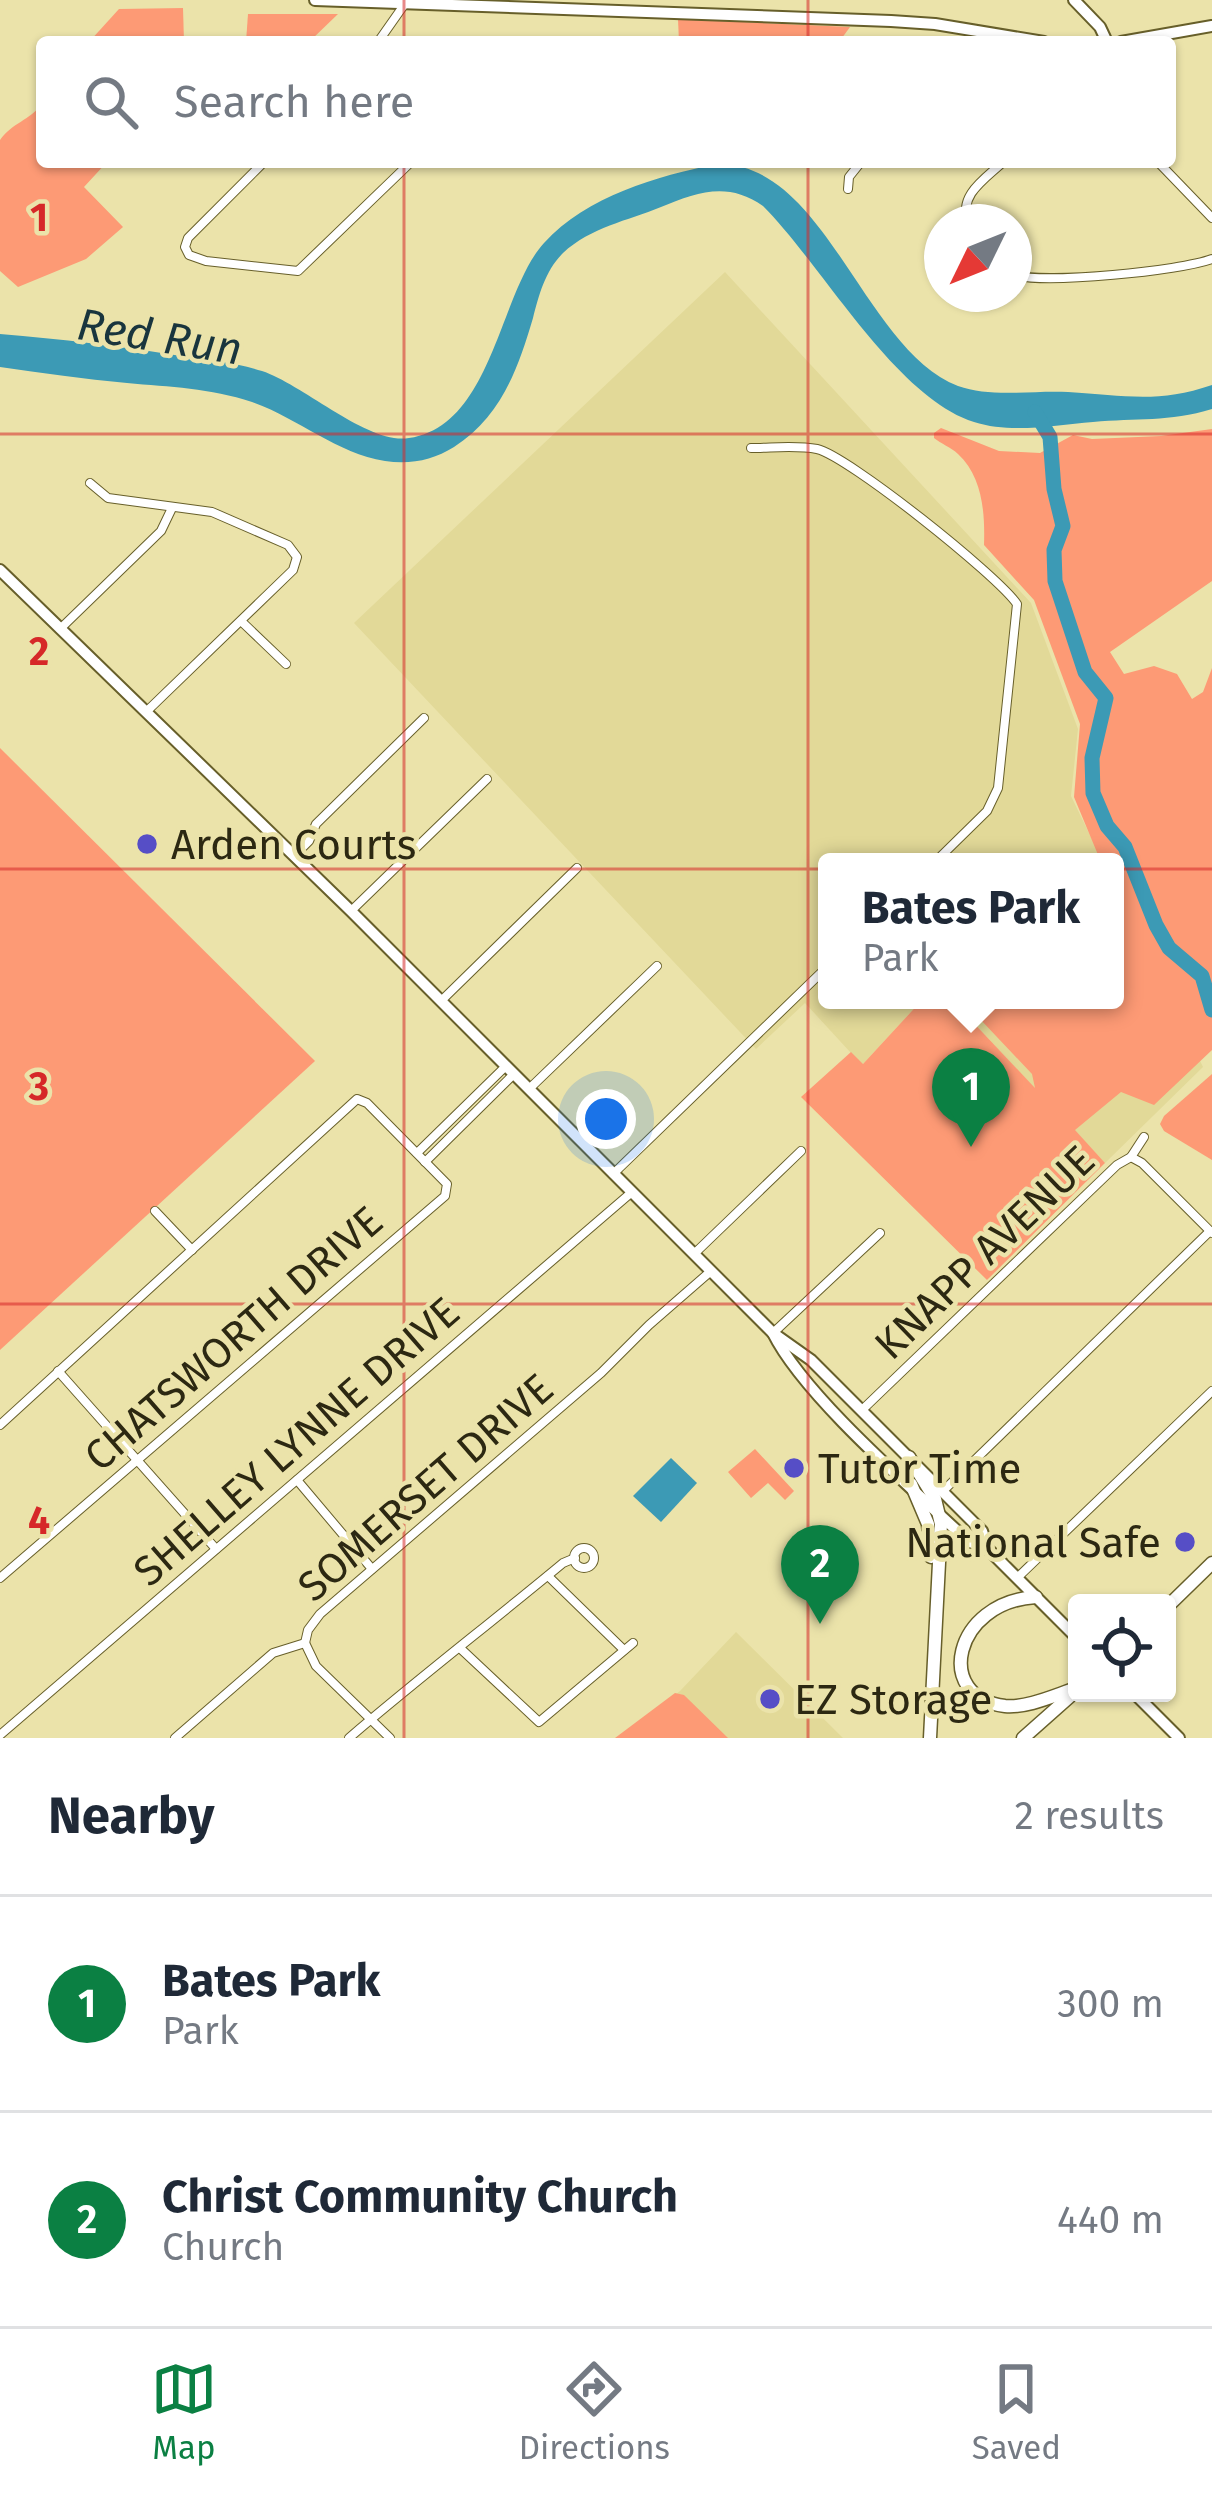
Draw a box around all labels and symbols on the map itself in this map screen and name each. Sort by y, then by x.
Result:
text: 1 [30,195,48,241]
north arrow [924,204,1032,312]
water label: Red Run [73,297,246,377]
text: 2 [29,629,49,675]
place label: Arden Courts [171,820,416,870]
marker: Arden Courts [134,831,160,857]
pin: 1 [932,1048,1010,1147]
text: 3 [28,1064,49,1110]
your location [576,1089,636,1149]
street label: KNAPP AVENUE [865,1136,1105,1370]
street label: CHATSWORTH DRIVE [75,1196,393,1482]
street label: SHELLEY LYNNE DRIVE [124,1287,469,1596]
street label: SOMERSET DRIVE [288,1364,563,1612]
place label: Tutor Time [818,1444,1021,1494]
marker: Tutor Time [781,1455,807,1481]
text: 4 [28,1498,50,1544]
place label: National Safe [905,1518,1161,1568]
pin: 2 [781,1525,859,1624]
marker: National Safe [1172,1529,1198,1555]
place label: EZ Storage [794,1675,992,1725]
marker: EZ Storage [757,1686,783,1712]

